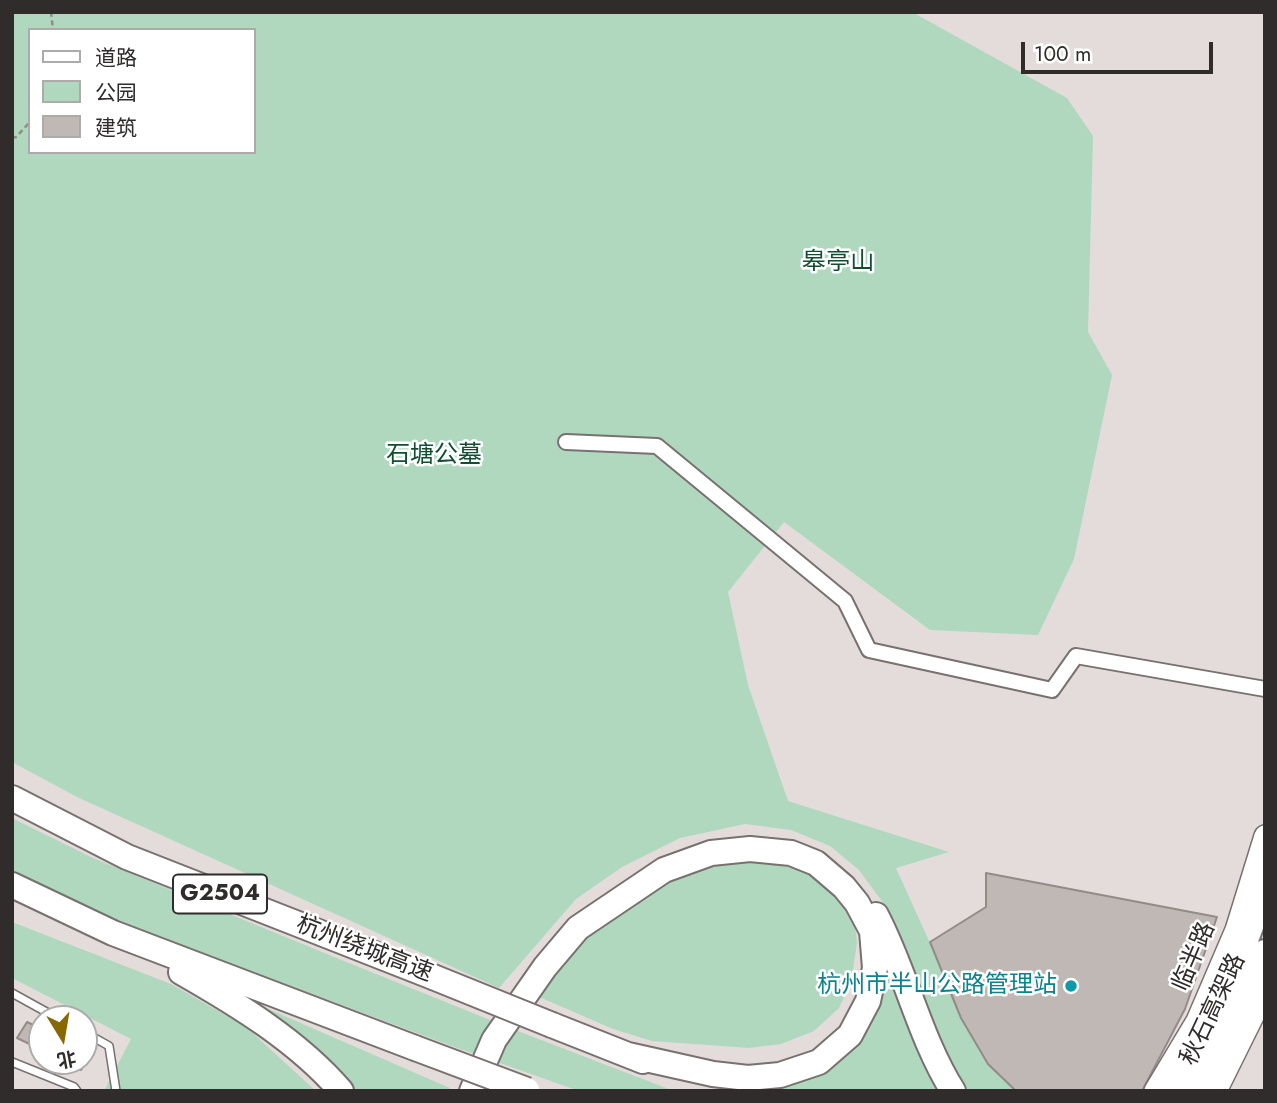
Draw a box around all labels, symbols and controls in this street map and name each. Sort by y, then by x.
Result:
legend [28,28,256,154]
scale bar [1025,28,1218,72]
text: 100 m [1034,39,1091,69]
text: 道路 [95,43,137,73]
text: 公园 [95,78,137,108]
text: 建筑 [95,113,137,143]
park label: 皋亭山 [802,249,874,277]
park label: 石塘公墓 [386,442,482,470]
road number: G2504 [173,874,267,914]
street label: 杭州绕城高速 [292,911,436,989]
street label: 临半路 [1168,918,1222,996]
street label: 秋石高架路 [1176,950,1252,1070]
place label: 杭州市半山公路管理站 [817,972,1057,1000]
marker: 杭州市半山公路管理站 [1063,978,1079,994]
north arrow [28,1005,98,1075]
text: 北 [55,1044,79,1074]

